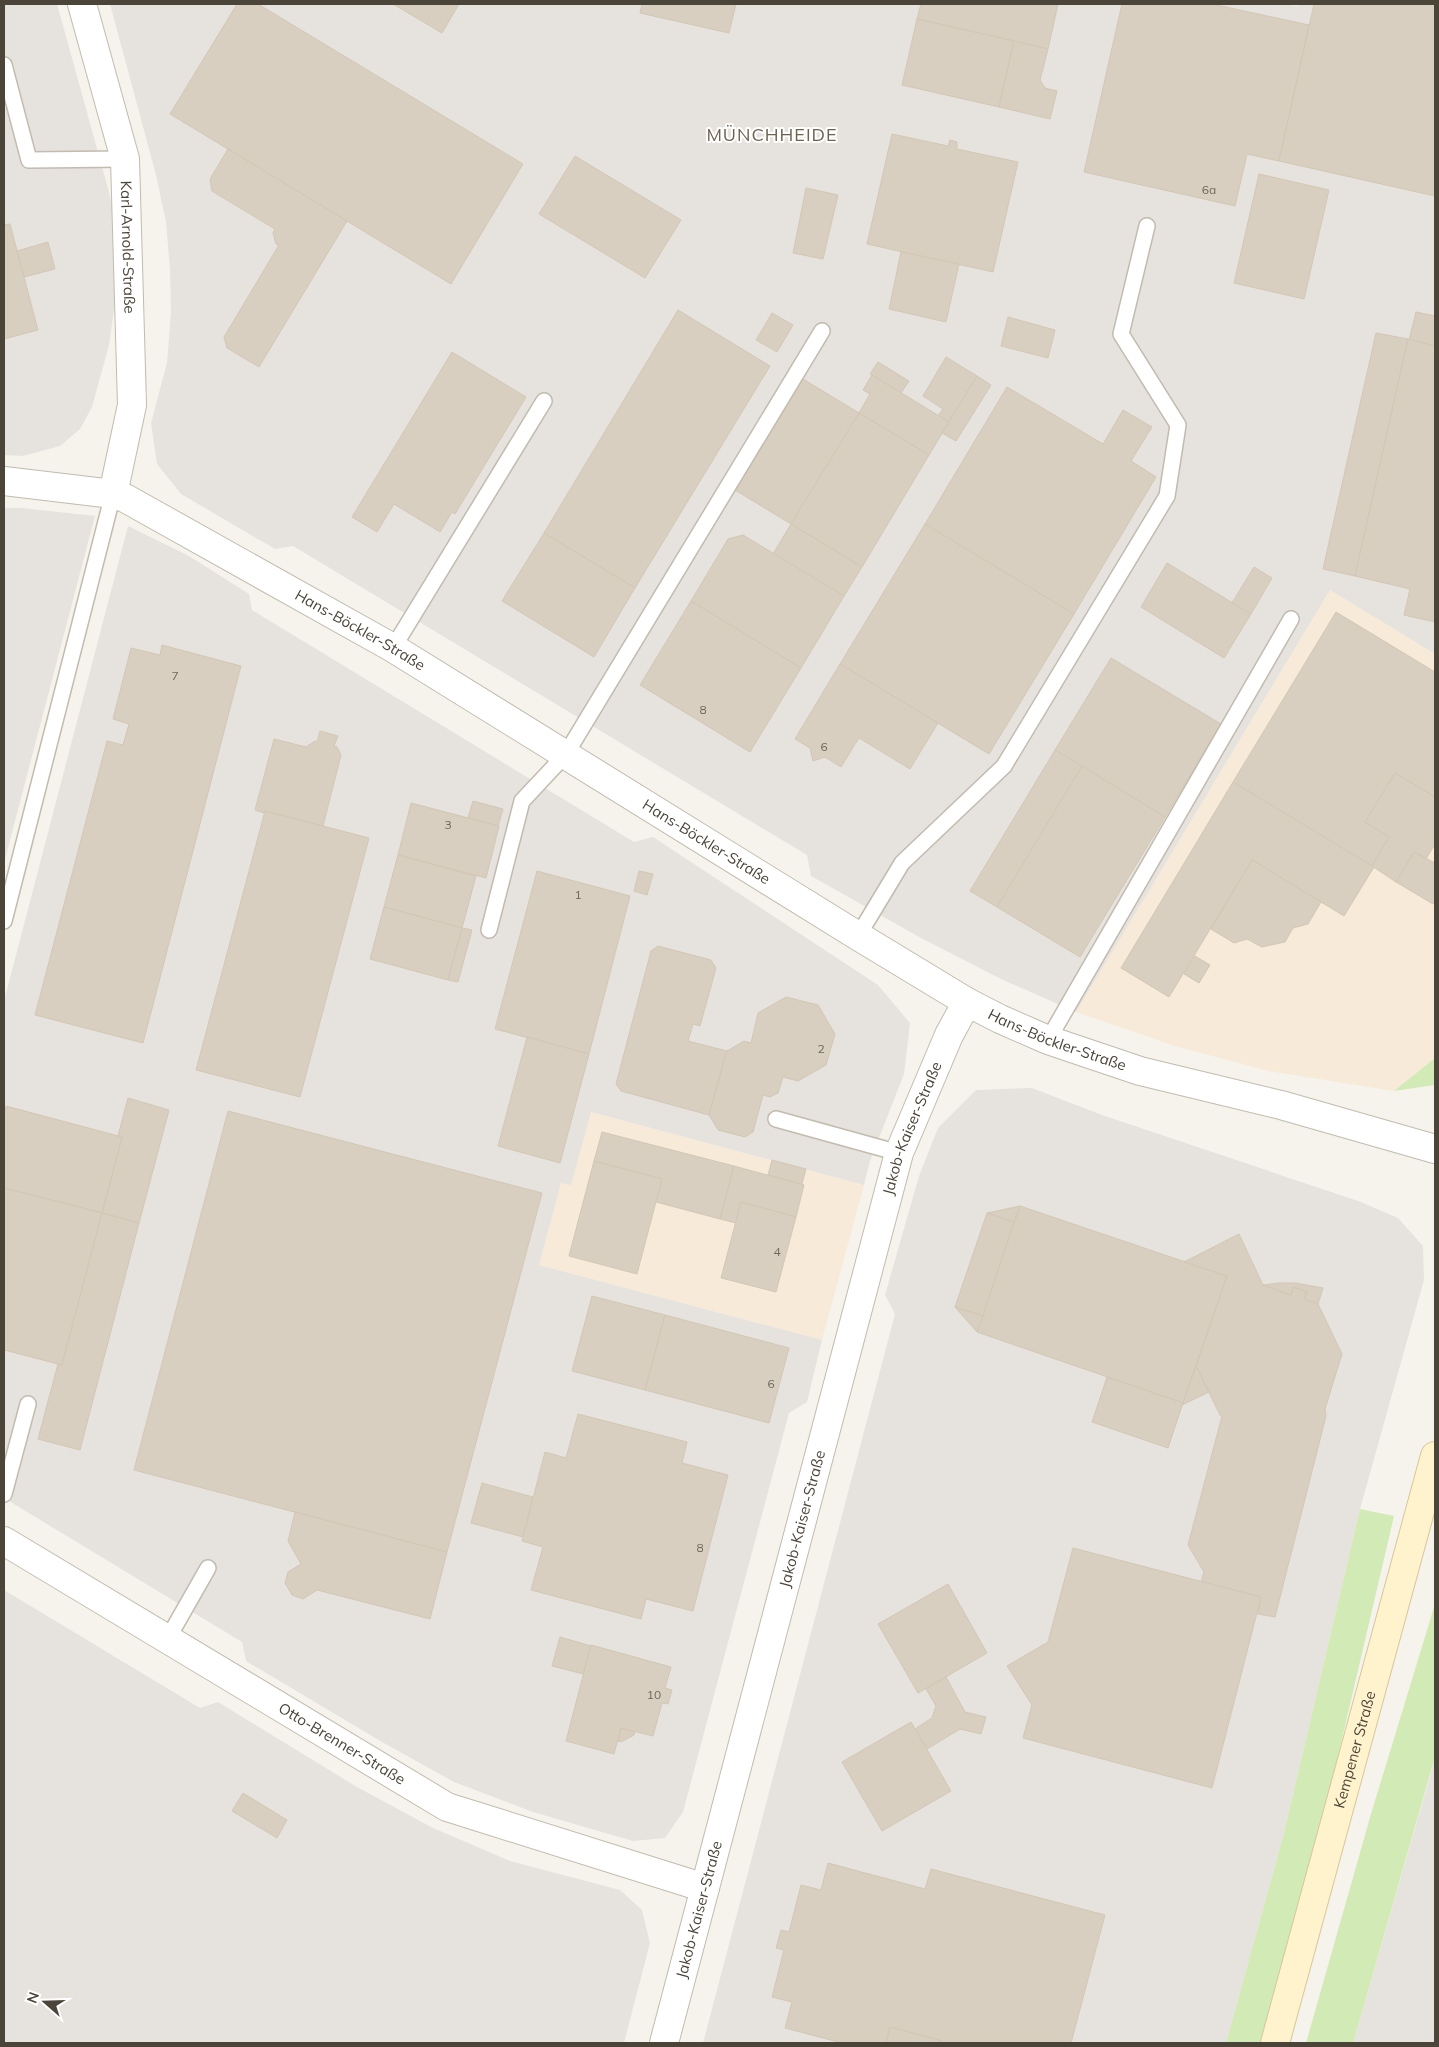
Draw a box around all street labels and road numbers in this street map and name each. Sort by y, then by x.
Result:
street label: Karl-Arnold-Straße [117,180,139,314]
street label: Hans-Böckler-Straße [292,585,429,675]
street label: Hans-Böckler-Straße [639,795,774,888]
street label: Hans-Böckler-Straße [985,1004,1129,1075]
street label: Jakob-Kaiser-Straße [878,1059,946,1197]
street label: Jakob-Kaiser-Straße [775,1448,829,1590]
street label: Kempener Straße [1329,1689,1380,1810]
street label: Otto-Brenner-Straße [275,1698,409,1789]
street label: Jakob-Kaiser-Straße [672,1839,726,1980]

